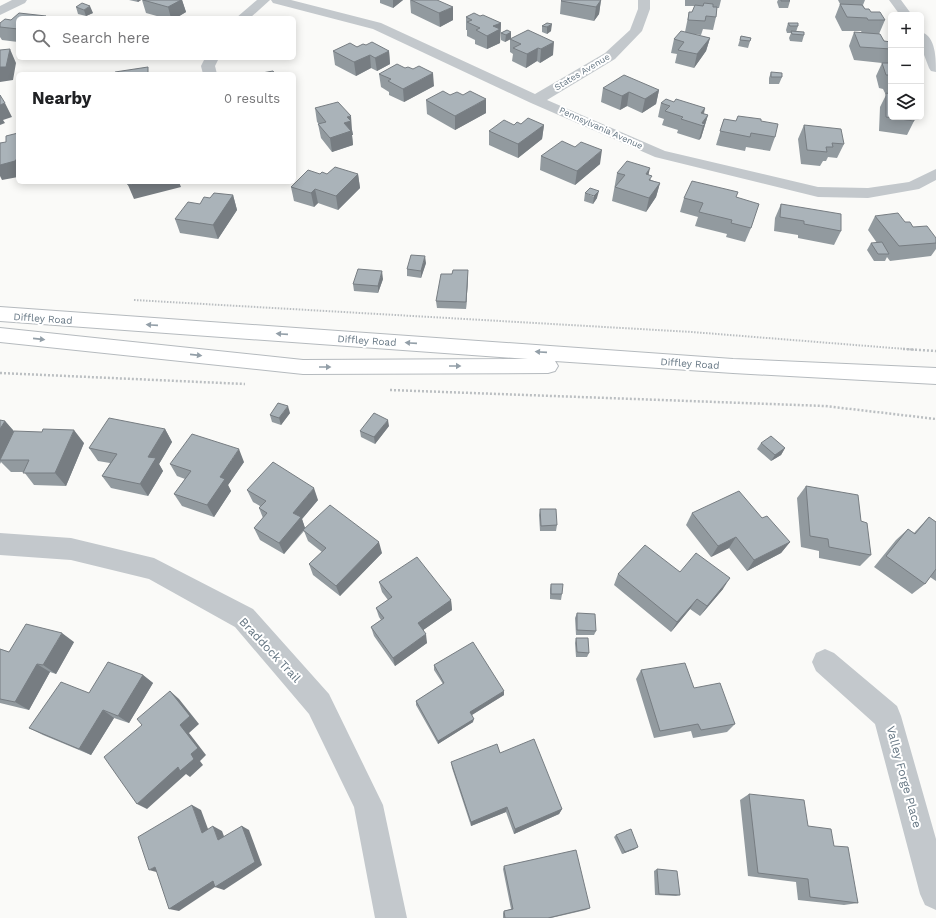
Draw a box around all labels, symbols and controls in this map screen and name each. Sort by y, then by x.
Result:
map controls [888,12,924,120]
button: + [888,12,924,48]
search box [16,16,296,60]
icon: search [30,27,52,49]
text: Search here [62,29,150,47]
button: − [888,48,924,84]
street label: States Avenue [553,52,611,92]
button: layers [888,84,924,120]
text: Nearby [32,88,91,108]
text: 0 results [224,91,280,106]
street label: Pennsylvania Avenue [558,105,644,151]
street label: Diffley Road [13,311,73,326]
one-way arrow [146,322,158,329]
one-way arrow [275,331,288,338]
street label: Diffley Road [337,333,397,348]
one-way arrow [33,336,45,342]
one-way arrow [405,340,417,347]
one-way arrow [535,349,547,356]
one-way arrow [190,352,202,359]
street label: Diffley Road [660,356,720,371]
one-way arrow [449,363,462,369]
one-way arrow [319,364,332,370]
street label: Braddock Trail [236,615,304,686]
street label: Valley Forge Place [884,724,924,830]

